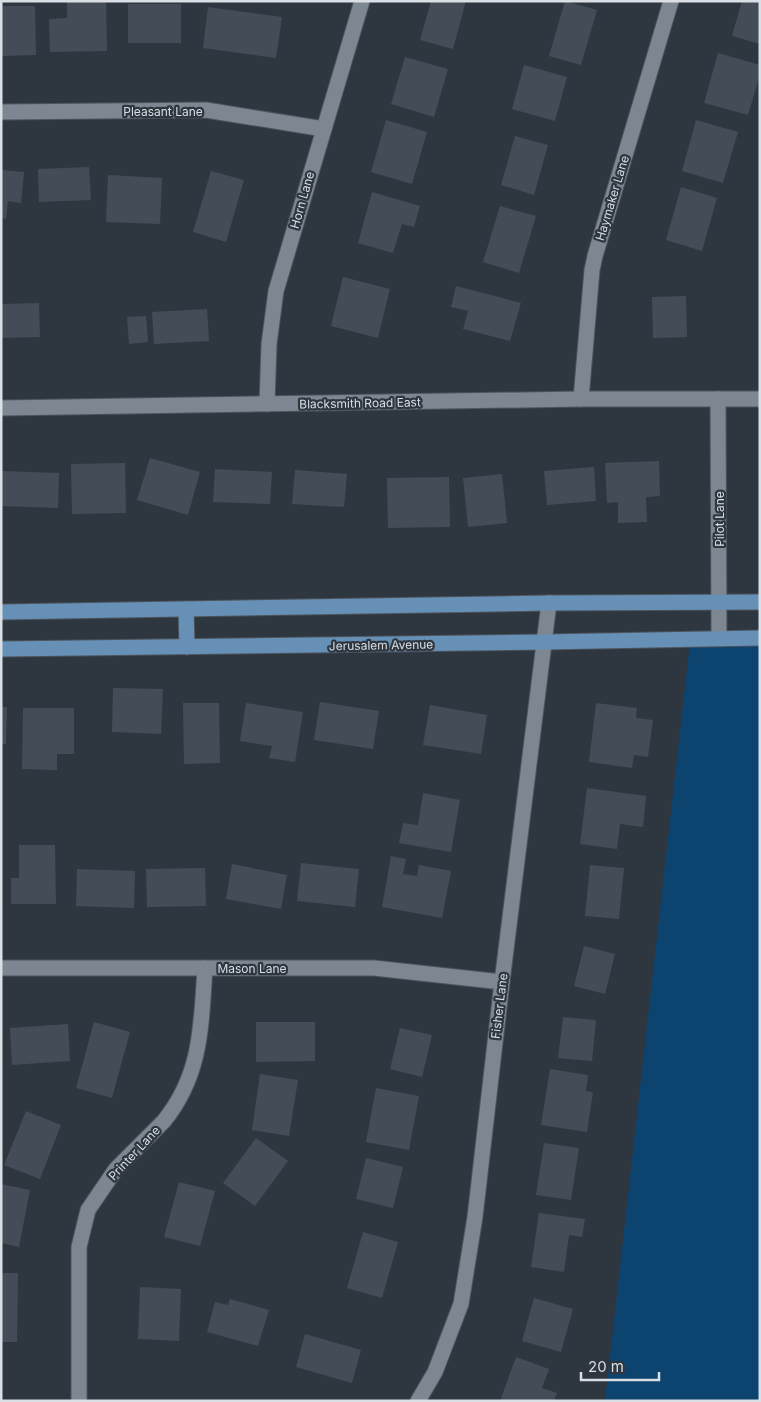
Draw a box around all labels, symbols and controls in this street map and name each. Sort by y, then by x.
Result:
street label: Pleasant Lane [123,104,203,119]
street label: Haymaker Lane [592,154,632,242]
street label: Horn Lane [287,170,317,230]
street label: Blacksmith Road East [299,394,421,412]
street label: Pilot Lane [712,491,727,547]
street label: Jerusalem Avenue [329,637,433,653]
street label: Mason Lane [217,961,287,976]
street label: Fisher Lane [488,972,510,1040]
street label: Printer Lane [105,1123,163,1183]
scale bar [581,1350,658,1382]
text: 20 m [588,1357,624,1376]

